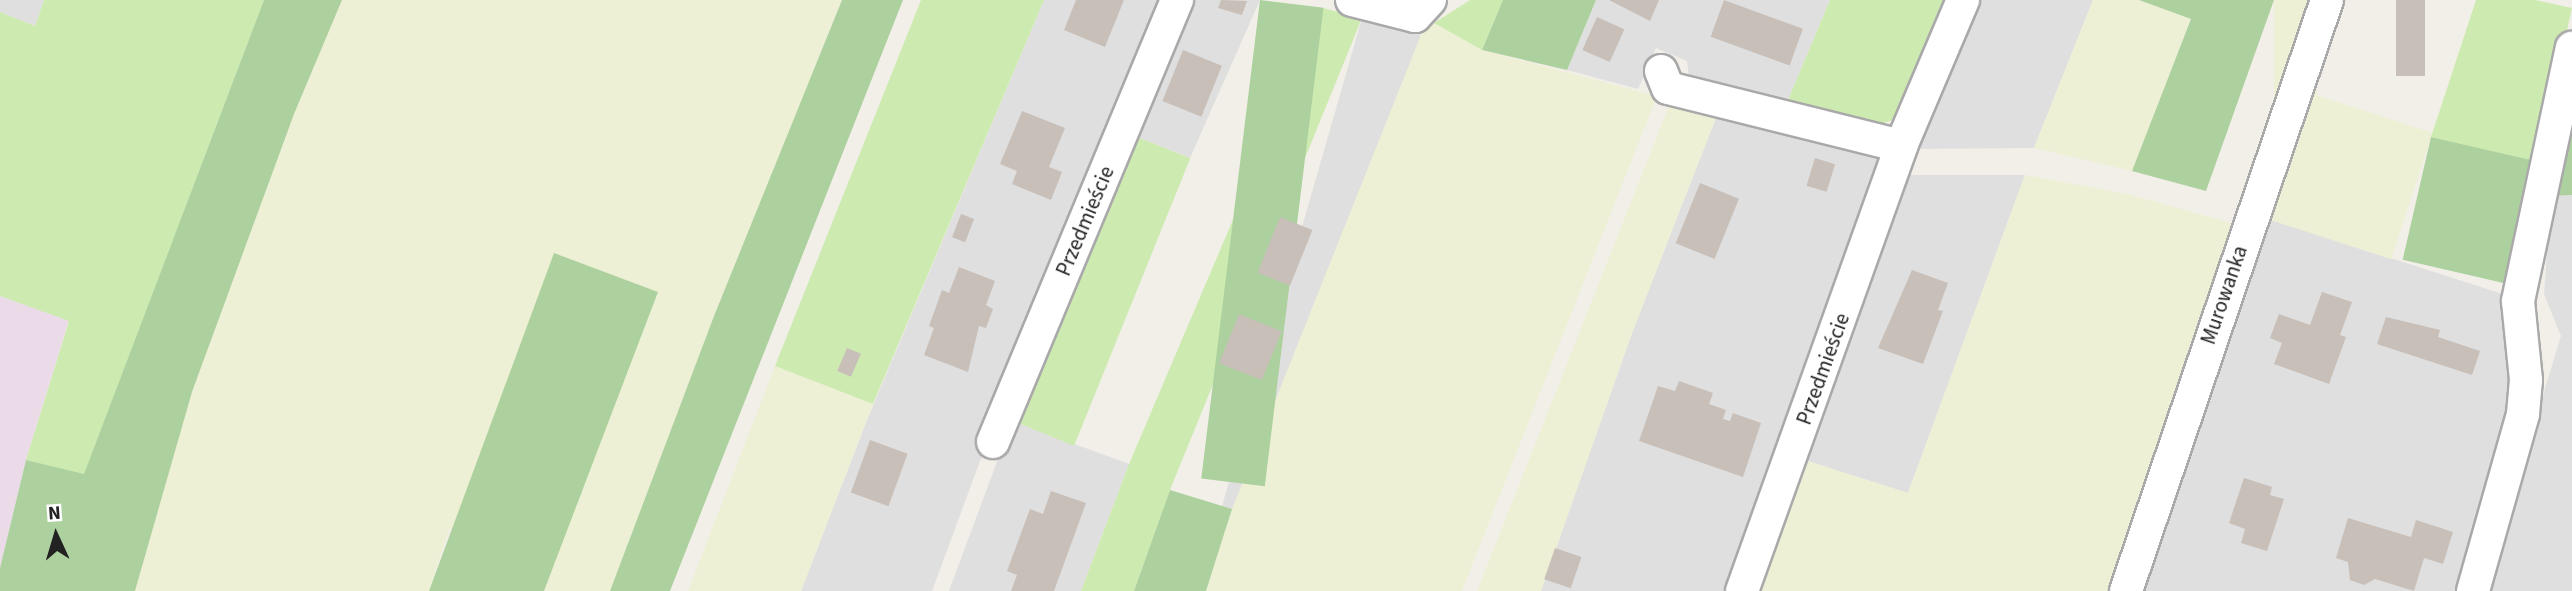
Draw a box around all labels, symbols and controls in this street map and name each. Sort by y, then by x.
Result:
street label: Przedmieście [1051,162,1119,280]
street label: Murowanka [2195,242,2253,348]
street label: Przedmieście [1791,310,1855,428]
north arrow [21,500,91,570]
text: N [47,500,62,527]

